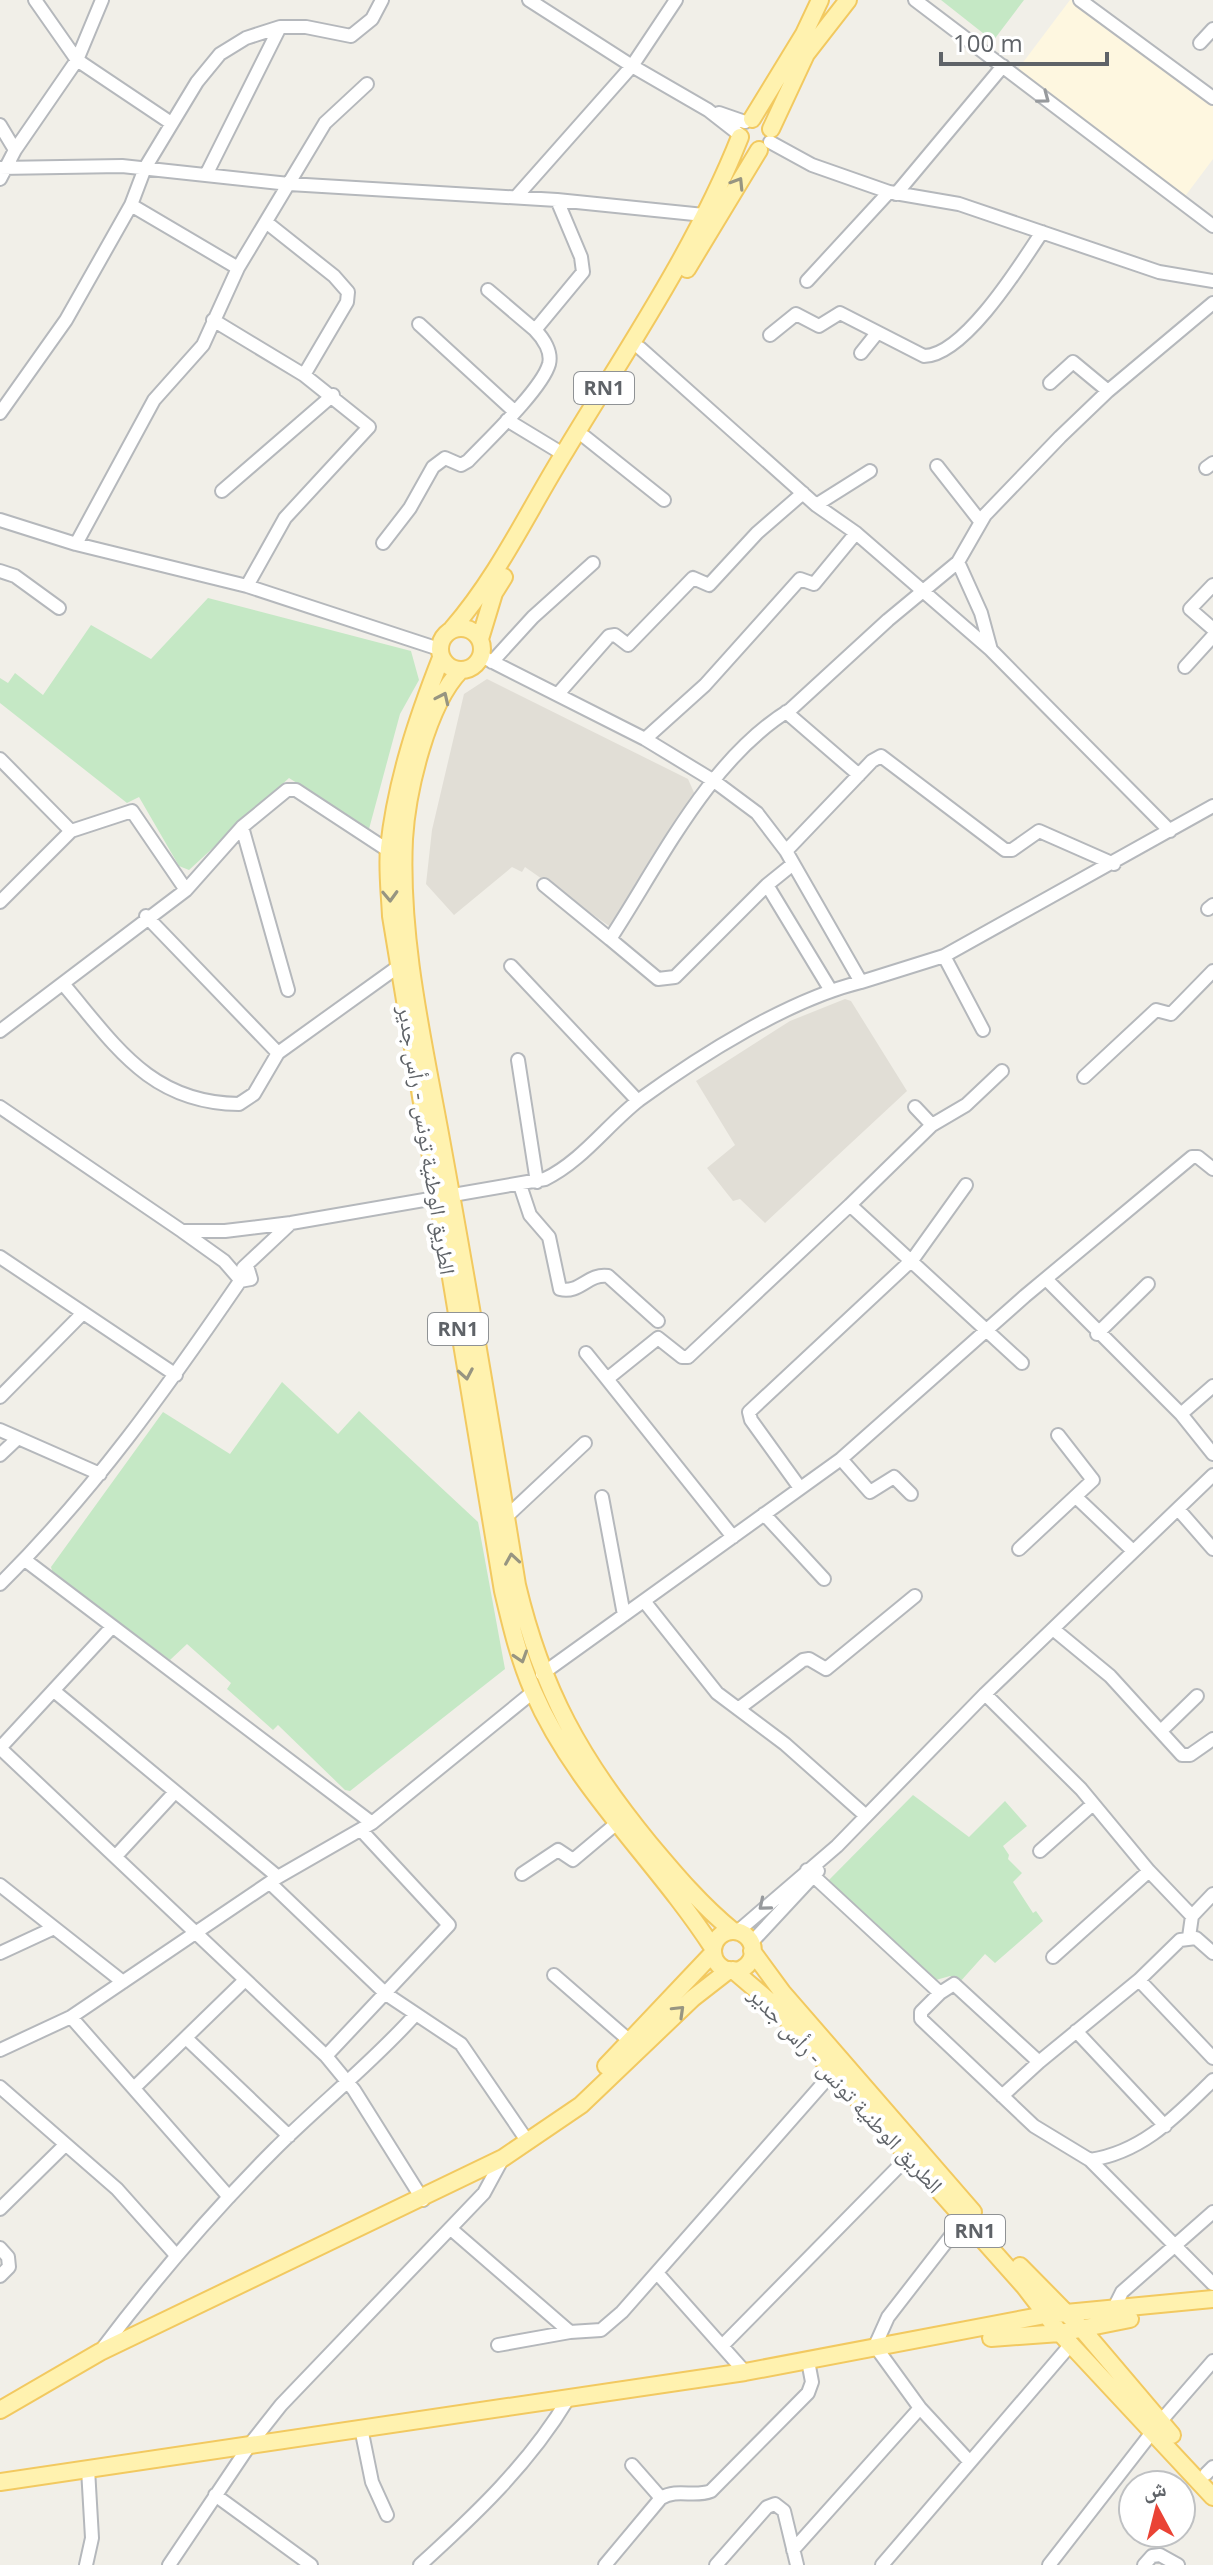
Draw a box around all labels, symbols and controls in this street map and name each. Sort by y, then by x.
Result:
scale bar [941,16,1107,66]
text: 100 m [953,26,1023,59]
one-way arrow [1035,88,1050,102]
one-way arrow [729,177,744,191]
road number: RN1 [574,372,634,404]
one-way arrow [433,691,449,706]
one-way arrow [382,890,399,903]
street label: الطريق الوطنية تونس - رأس جدير [392,1002,464,1277]
road number: RN1 [428,1313,488,1345]
one-way arrow [457,1367,474,1381]
one-way arrow [505,1552,522,1566]
one-way arrow [511,1649,527,1663]
one-way arrow [758,1896,773,1910]
street label: الطريق الوطنية تونس - رأس جدير [742,1979,950,2199]
one-way arrow [670,2006,685,2020]
road number: RN1 [945,2215,1005,2247]
north arrow [1117,2469,1197,2549]
text: ش [1141,2472,1168,2504]

